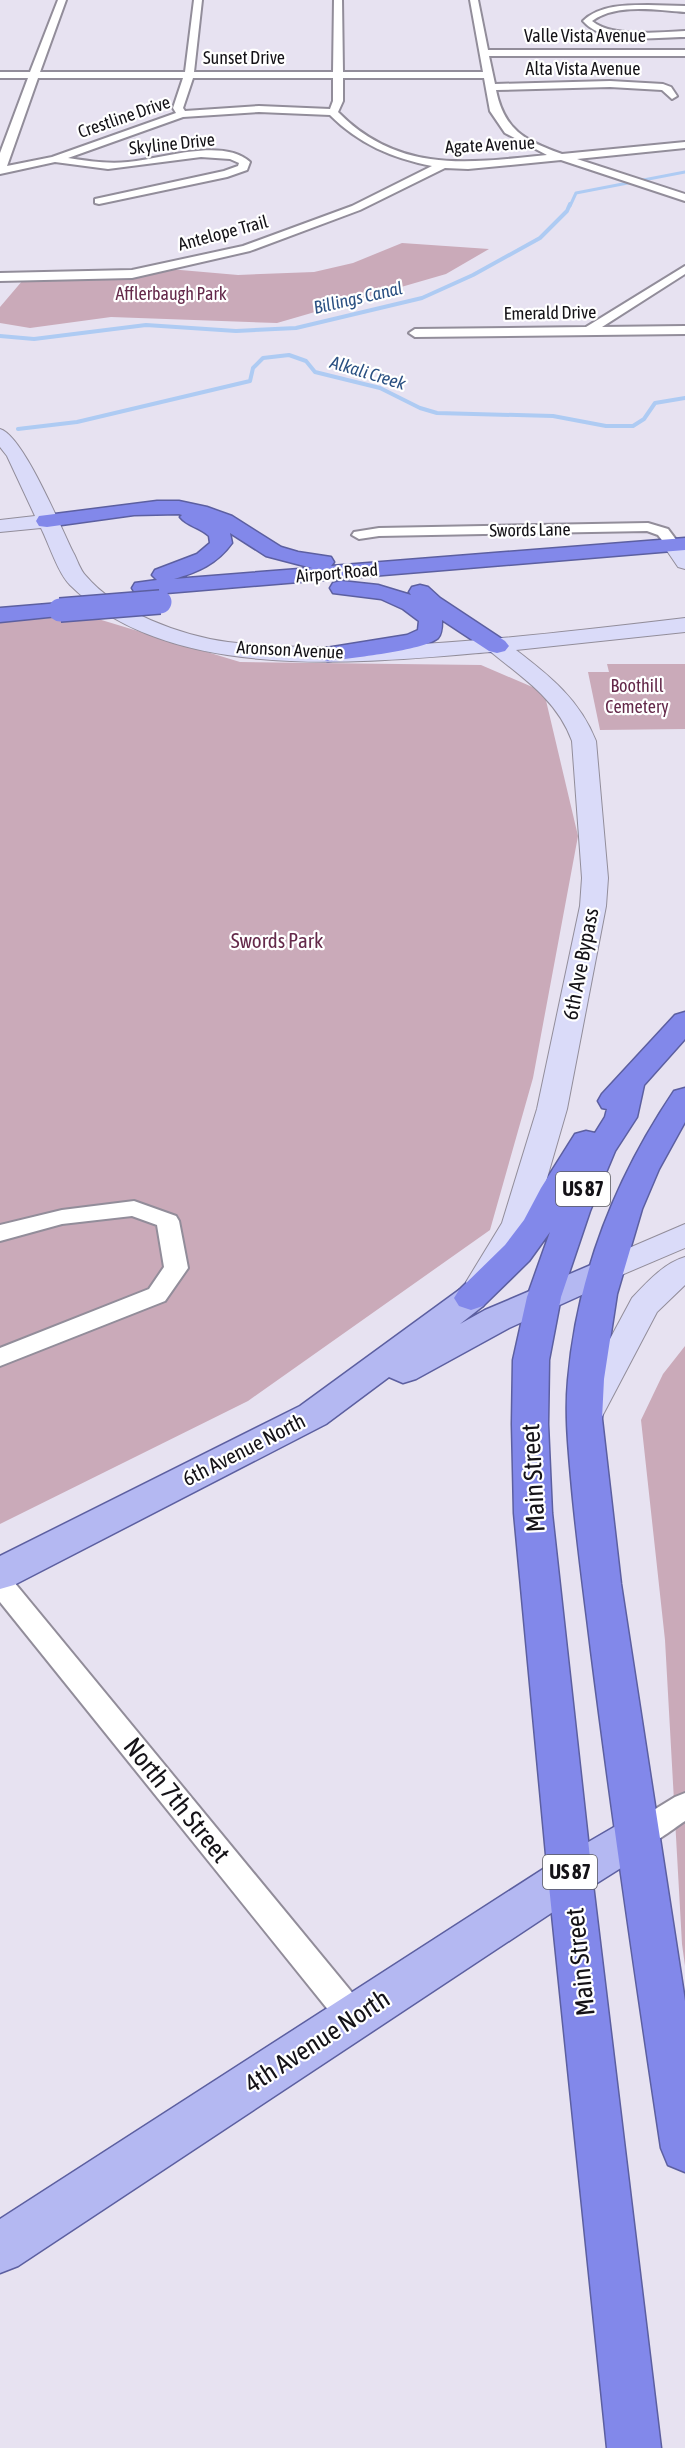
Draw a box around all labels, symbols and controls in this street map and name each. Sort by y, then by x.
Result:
street label: Valle Vista Avenue [524,25,646,46]
street label: Sunset Drive [203,47,285,68]
street label: Alta Vista Avenue [526,58,640,79]
street label: Crestline Drive [75,91,173,142]
street label: Skyline Drive [128,129,216,158]
street label: Agate Avenue [444,132,535,157]
street label: Antelope Trail [176,210,270,255]
water label: Billings Canal [311,277,404,318]
park label: Afflerbaugh Park [115,283,227,304]
street label: Emerald Drive [503,301,596,324]
water label: Alkali Creek [327,351,409,394]
street label: Swords Lane [489,518,571,541]
street label: Airport Road [295,558,379,587]
street label: Aronson Avenue [236,636,344,663]
park label: Boothill Cemetery [605,675,669,717]
street label: 6th Ave Bypass [557,906,603,1022]
park label: Swords Park [231,928,323,952]
road number: US 87 [556,1172,610,1206]
street label: 6th Avenue North [178,1408,309,1490]
street label: Main Street [515,1423,551,1533]
street label: North 7th Street [118,1732,236,1868]
road number: US 87 [543,1855,597,1889]
street label: Main Street [559,1906,601,2018]
street label: 4th Avenue North [239,1983,395,2099]

